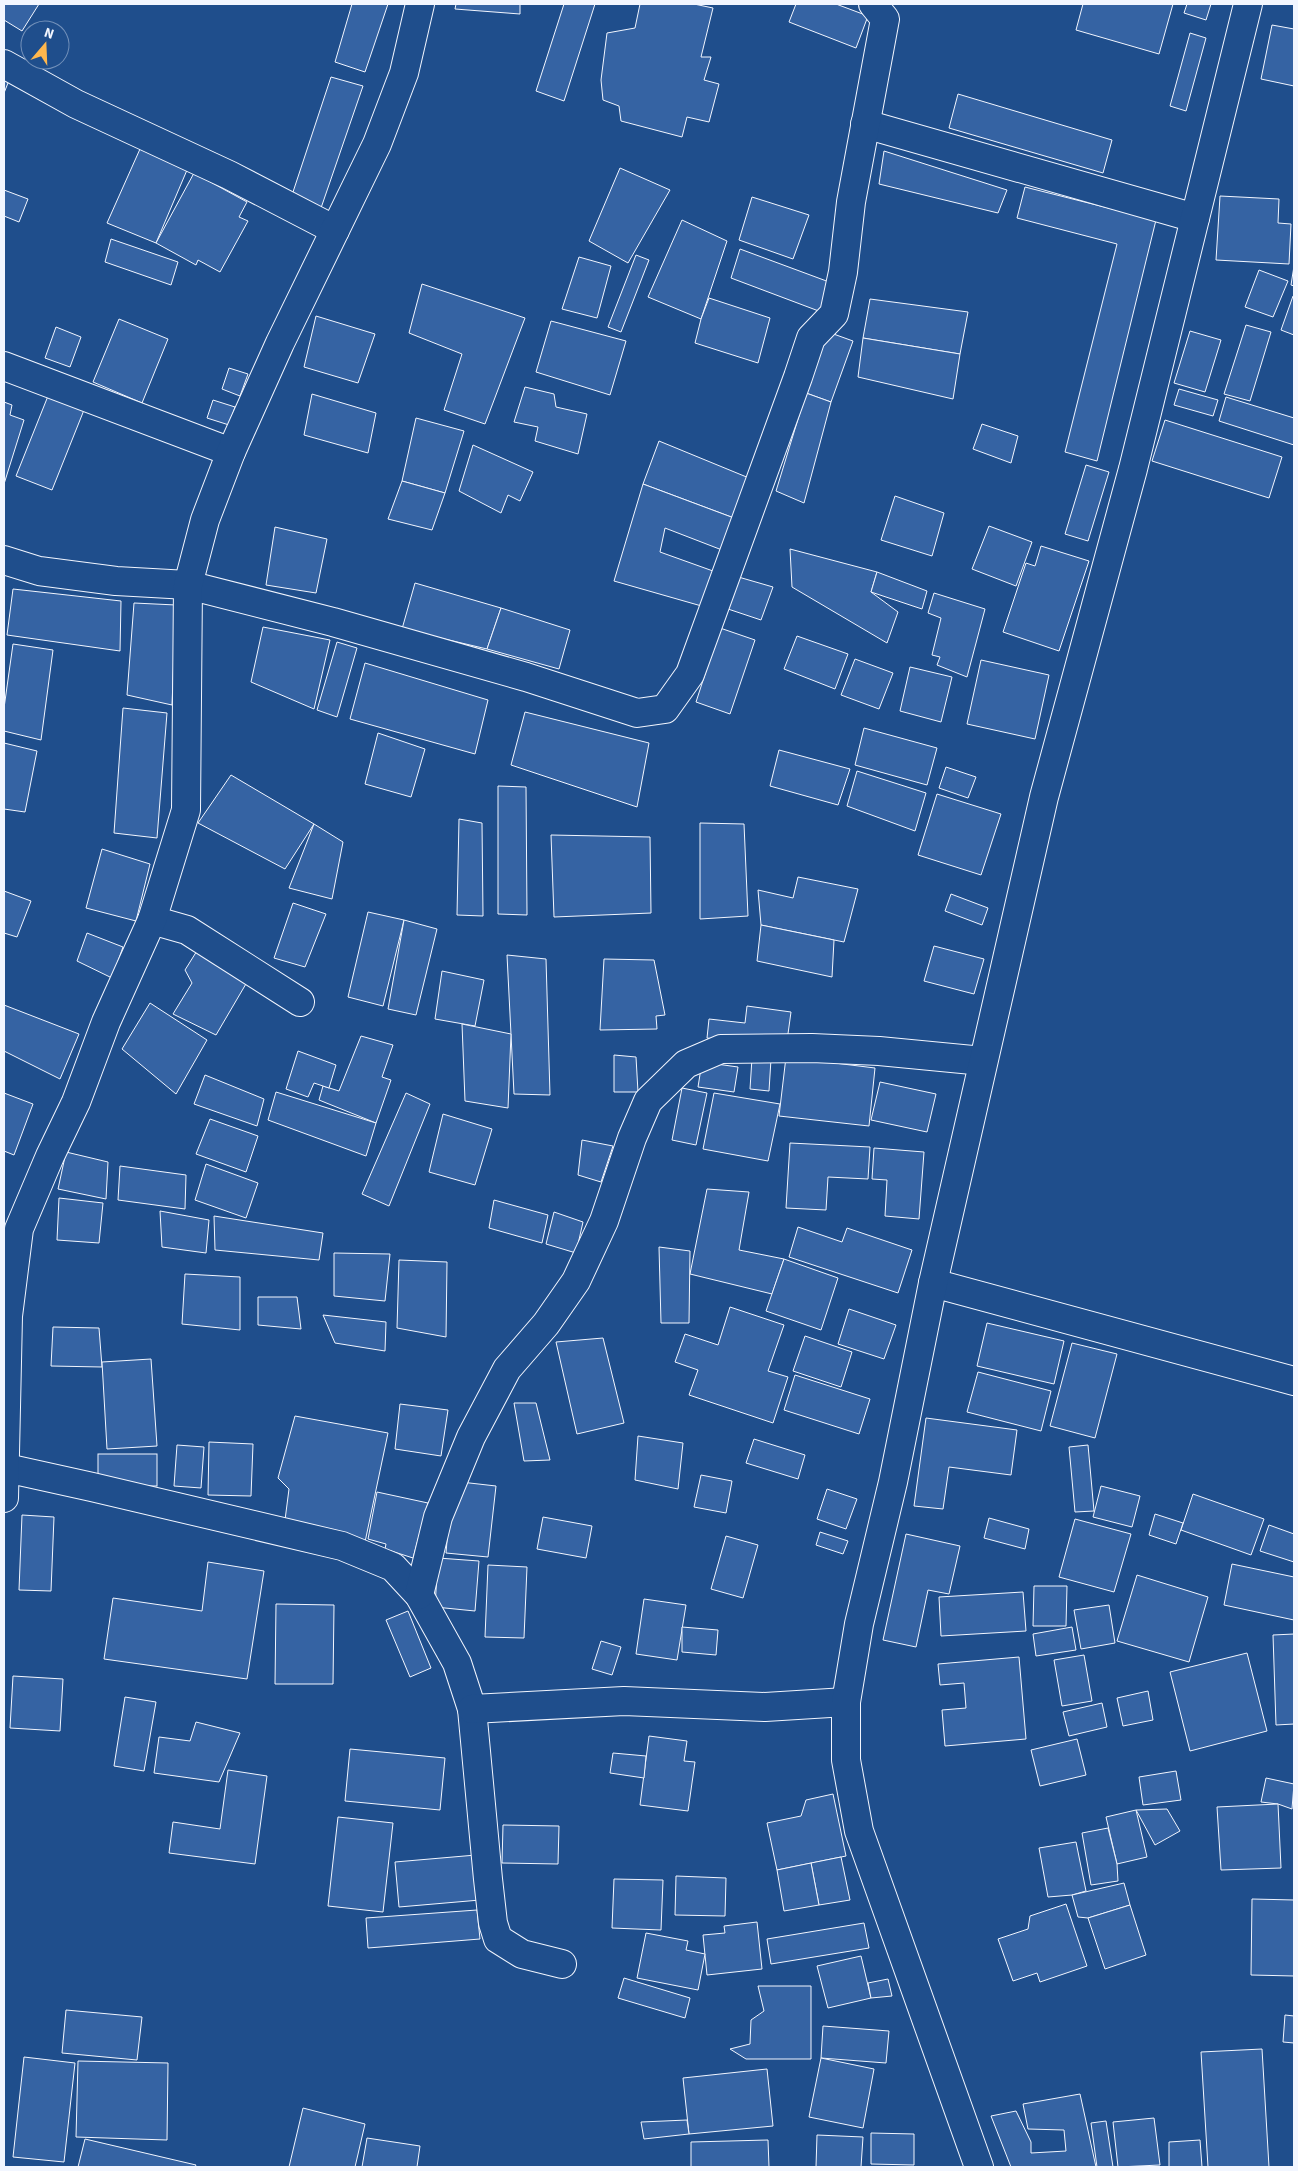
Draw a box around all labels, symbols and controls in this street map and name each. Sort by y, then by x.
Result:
north arrow [20,20,70,70]
text: N [41,23,57,45]

